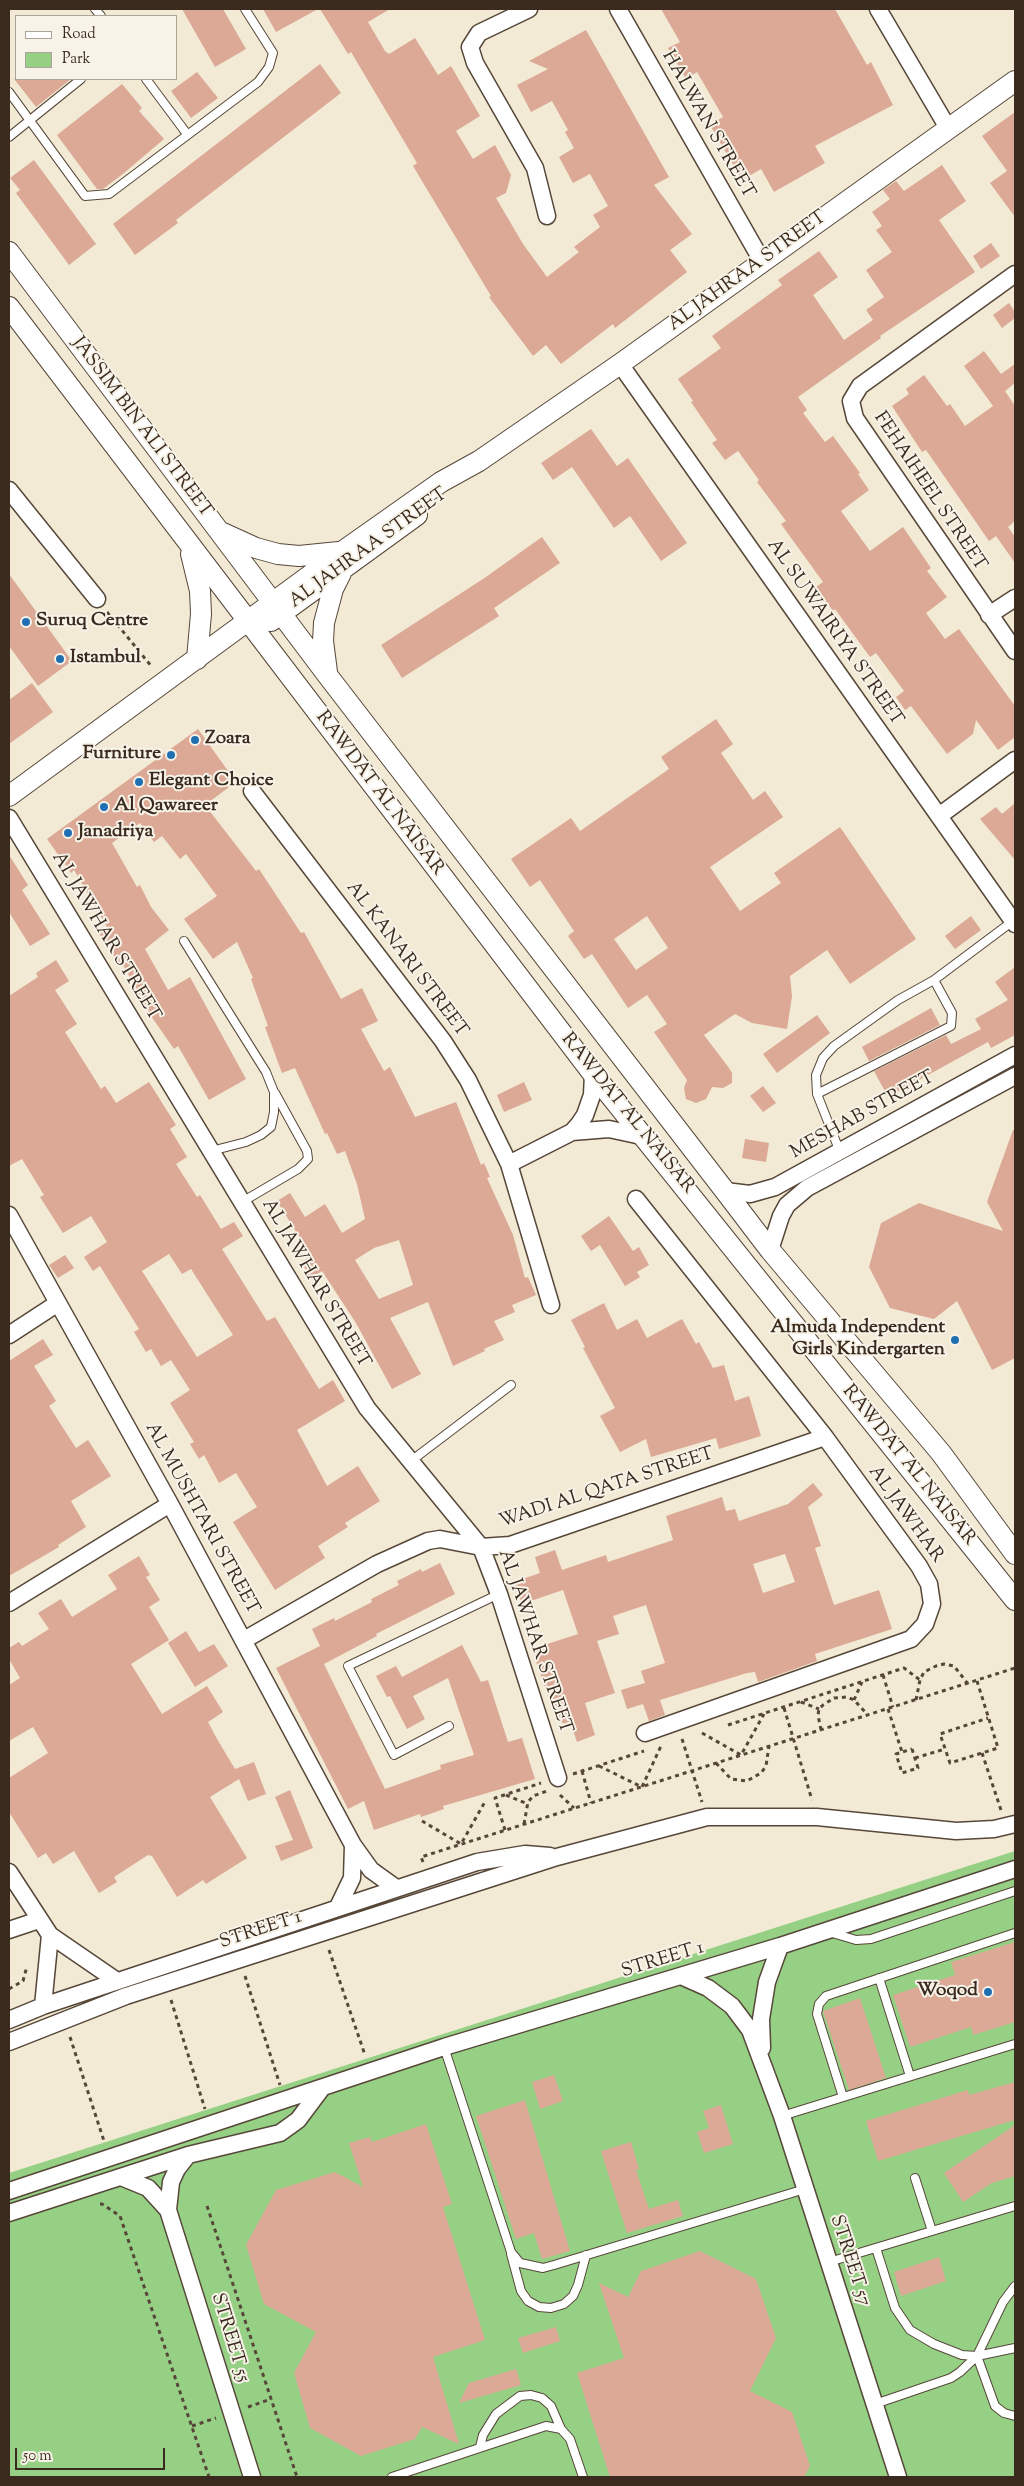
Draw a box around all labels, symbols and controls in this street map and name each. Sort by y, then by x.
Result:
legend [15,15,178,80]
text: Road [62,24,96,45]
street label: HALWAN STREET [655,47,759,203]
text: Park [62,49,91,70]
street label: AL JAHRAA STREET [664,207,832,337]
street label: JASSIM BIN ALI STREET [66,333,216,523]
street label: FEHAIHEEL STREET [867,408,991,576]
street label: AL JAHRAA STREET [285,484,453,614]
street label: AL SUWAIRIYA STREET [761,535,907,731]
place label: Suruq Centre [36,611,148,633]
marker: Suruq Centre [20,616,32,628]
place label: Istambul [70,648,141,670]
marker: Istambul [54,653,66,665]
street label: RAWDAT AL NAISAR [310,707,448,881]
place label: Zoara [205,729,250,751]
marker: Zoara [189,734,201,746]
place label: Furniture [83,744,161,766]
marker: Furniture [165,749,177,761]
place label: Elegant Choice [149,771,273,793]
marker: Elegant Choice [133,776,145,788]
place label: Al Qawareer [114,796,218,818]
marker: Al Qawareer [98,801,110,813]
place label: Janadriya [78,822,153,844]
marker: Janadriya [62,827,74,839]
street label: AL JAWHAR STREET [45,848,165,1026]
street label: AL KANARI STREET [340,878,472,1042]
street label: RAWDAT AL NAISAR [555,1029,699,1199]
street label: MESHAB STREET [787,1067,939,1165]
street label: AL JAWHAR STREET [255,1195,375,1373]
place label: Almuda Independent Girls Kindergarten [770,1318,945,1362]
marker: Almuda Independent Girls Kindergarten [949,1334,961,1346]
street label: RAWDAT AL NAISAR [836,1381,980,1551]
street label: AL MUSHTARI STREET [139,1419,263,1619]
street label: WADI AL QATA STREET [497,1443,717,1535]
street label: AL JAWHAR [862,1462,948,1568]
street label: AL JAWHAR STREET [492,1547,576,1737]
street label: STREET 1 [217,1907,305,1955]
street label: STREET 1 [619,1938,707,1984]
place label: Woqod [917,1981,978,2003]
marker: Woqod [982,1986,994,1998]
street label: STREET 57 [824,2212,874,2310]
street label: STREET 55 [205,2291,253,2385]
scale bar [18,2438,168,2470]
text: 50 m [23,2446,52,2467]

